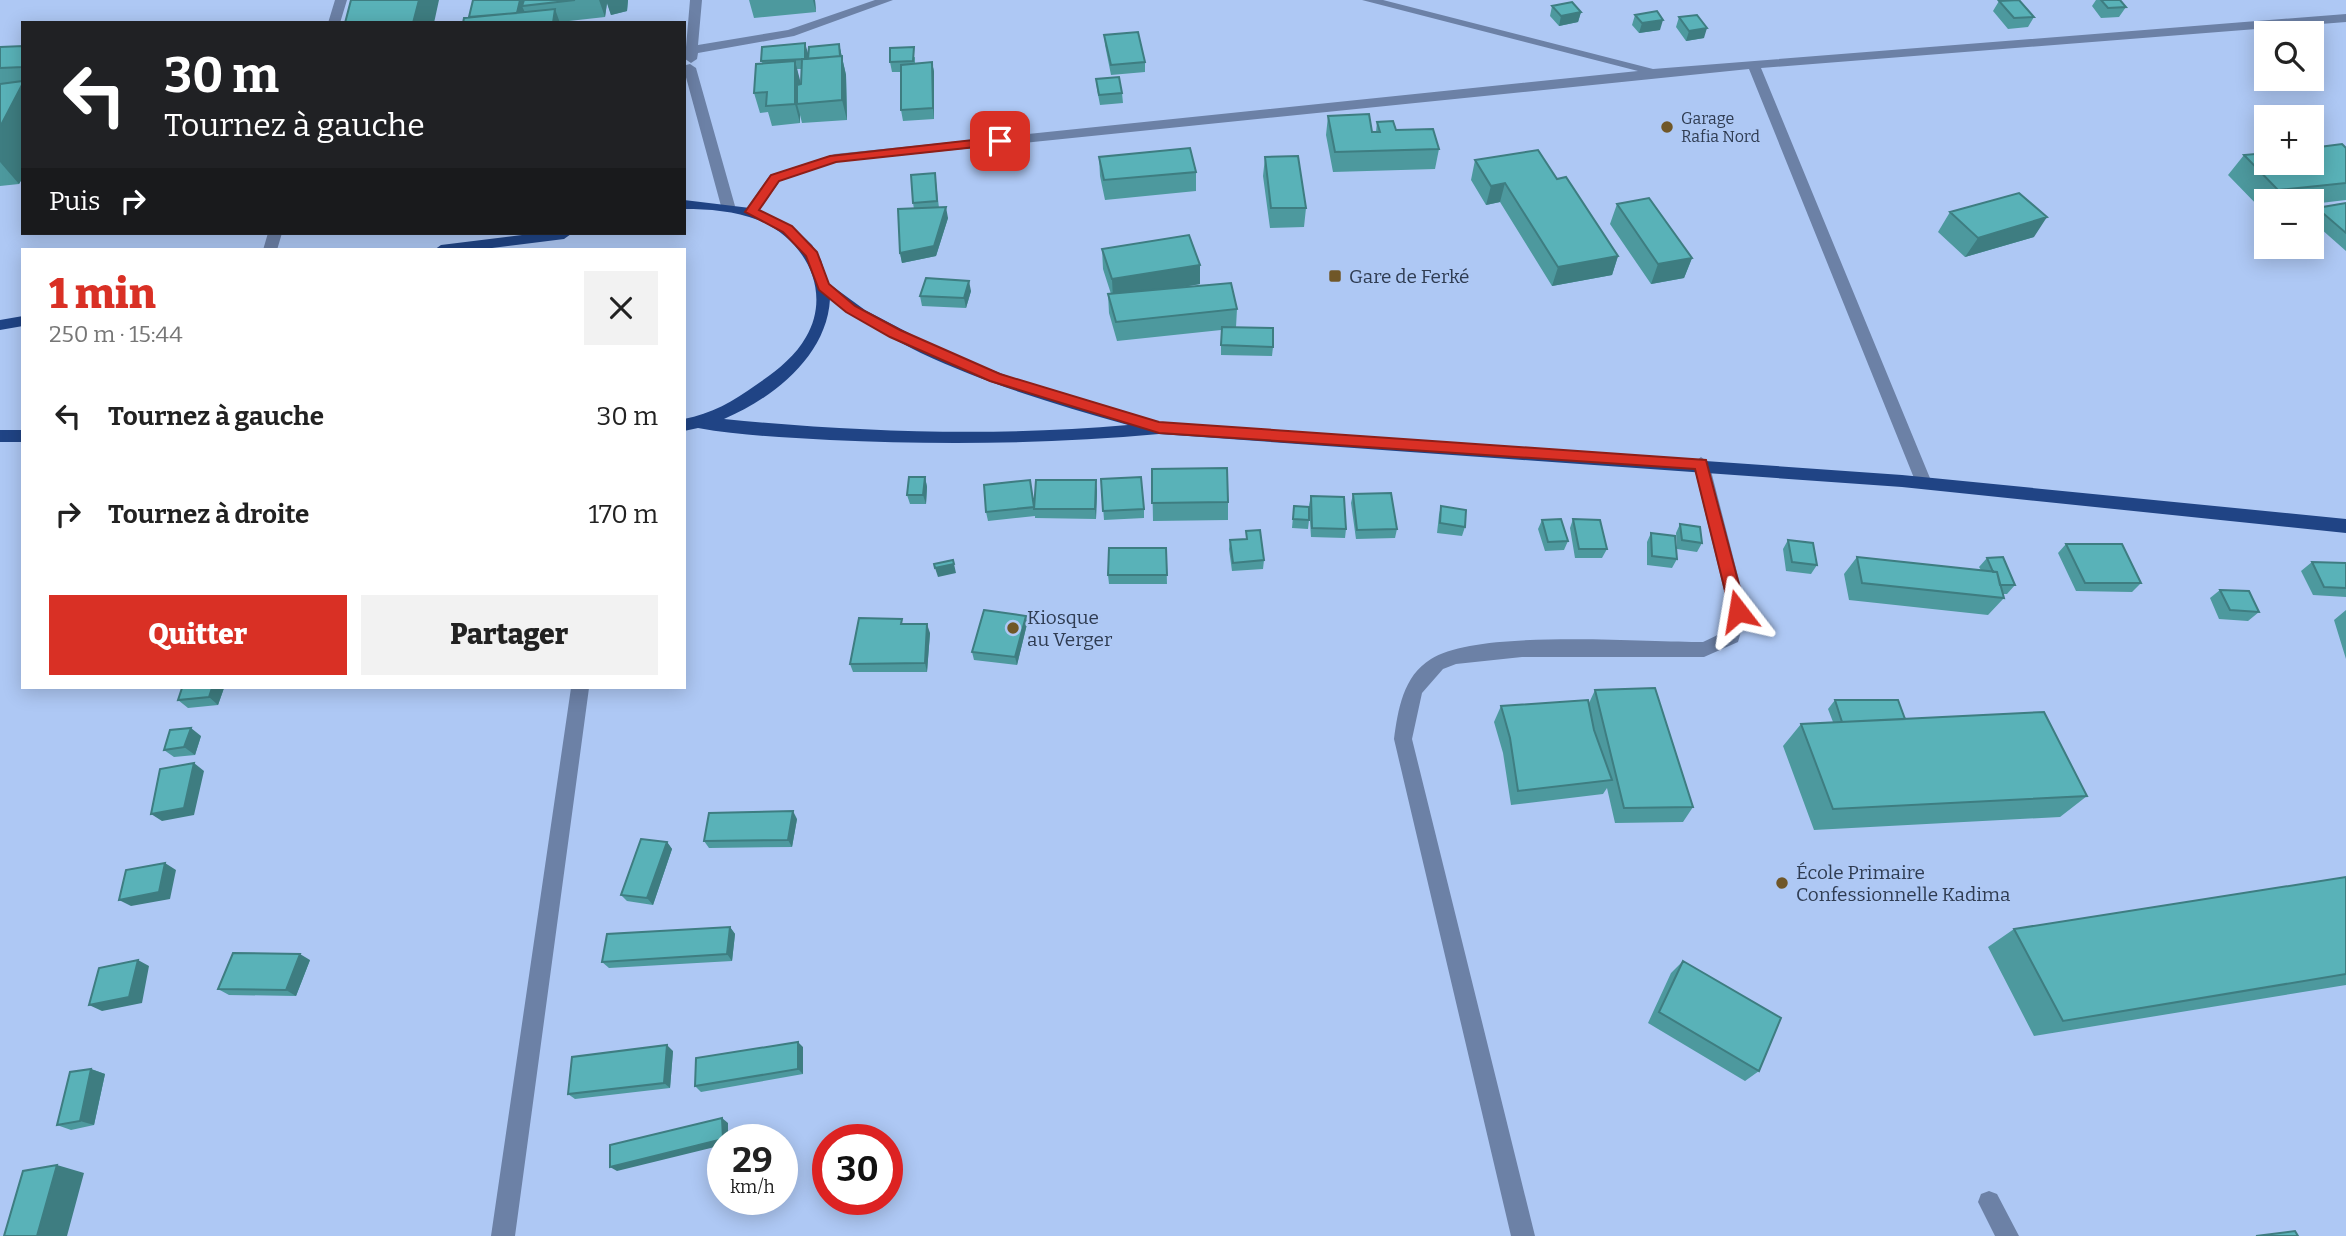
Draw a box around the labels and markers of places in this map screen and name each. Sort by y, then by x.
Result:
place label: Garage Rafia Nord [1681,109,1761,146]
pin [970,111,1030,171]
marker: Garage Rafia Nord [1659,119,1675,135]
place label: Gare de Ferké [1349,265,1470,288]
marker: Gare de Ferké [1327,268,1343,284]
place label: Kiosque au Verger [1027,606,1113,651]
marker: Kiosque au Verger [1005,620,1021,636]
place label: École Primaire Confessionnelle Kadima [1796,861,2011,906]
marker: École Primaire Confessionnelle Kadima [1774,875,1790,891]

